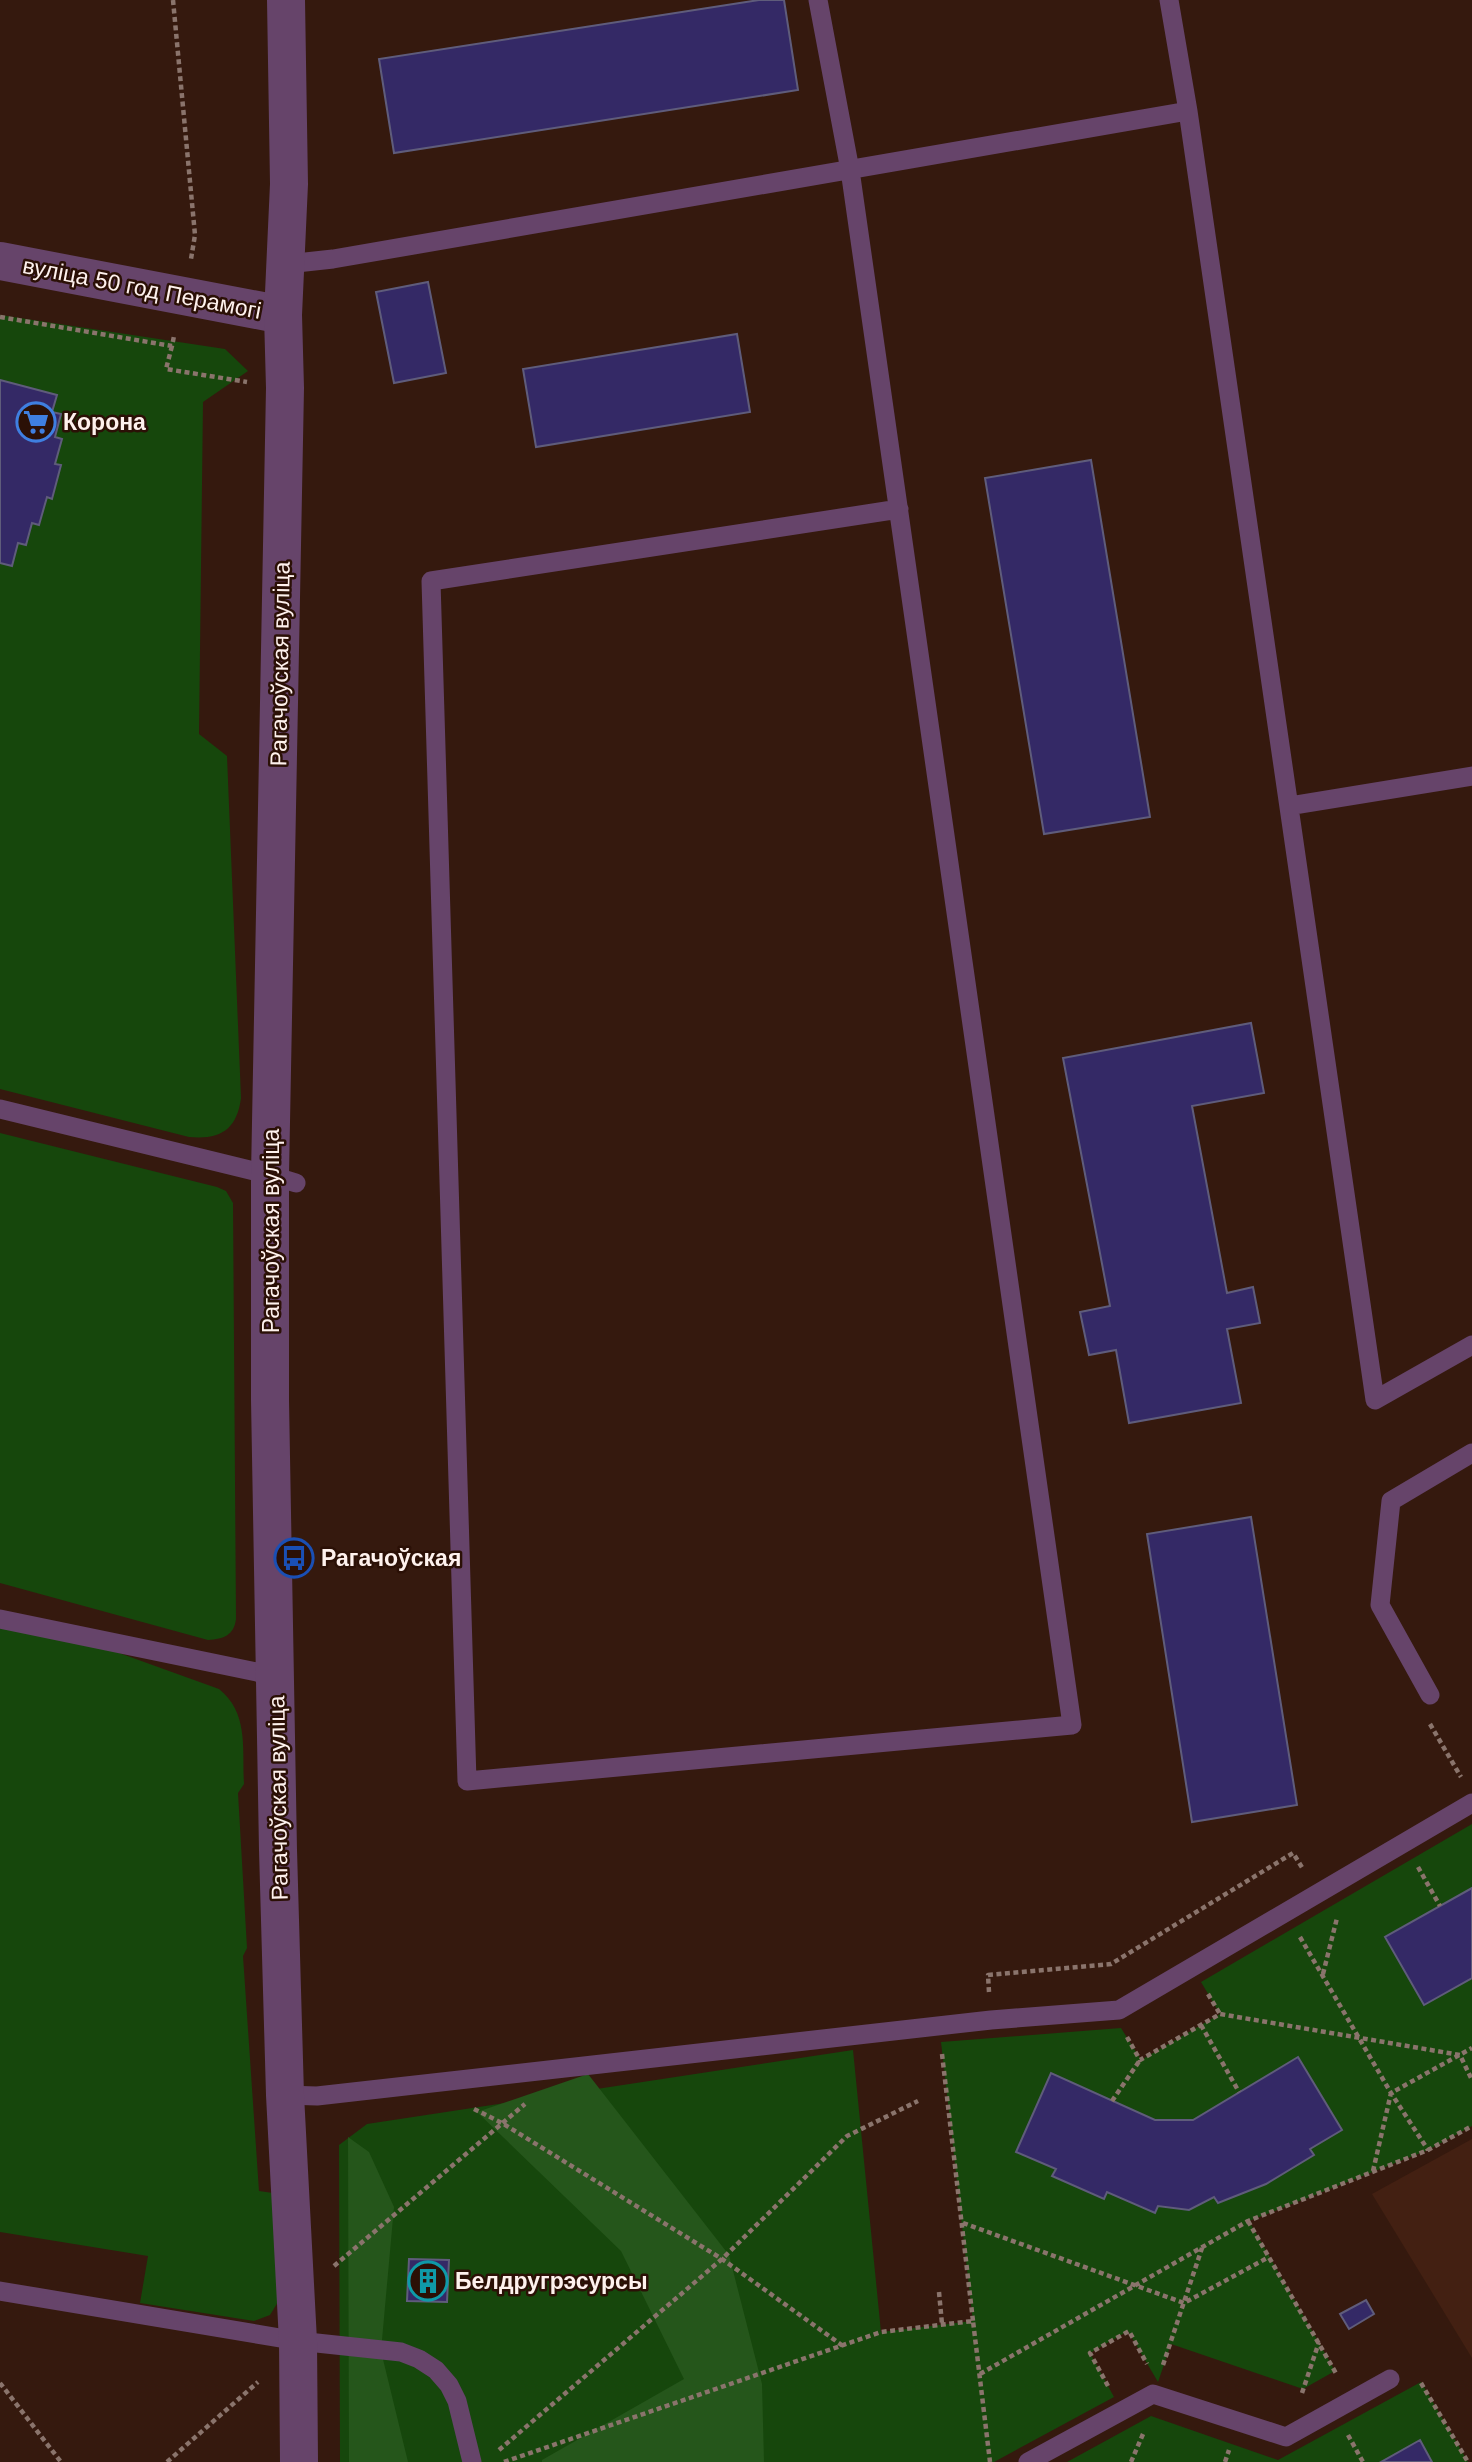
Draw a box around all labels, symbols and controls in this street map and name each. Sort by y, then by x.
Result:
street label: вуліца 50 год Перамогі [20,252,264,324]
supermarket icon: Корона [15,401,57,443]
place label: Корона [63,409,146,435]
street label: Рагачоўская вуліца [265,561,295,767]
street label: Рагачоўская вуліца [258,1128,284,1333]
bus stop icon: Рагачоўская [273,1537,315,1579]
place label: Рагачоўская [321,1545,461,1571]
street label: Рагачоўская вуліца [263,1695,293,1901]
building icon: Белдругрэсурсы [407,2260,449,2302]
place label: Белдругрэсурсы [455,2268,648,2294]

